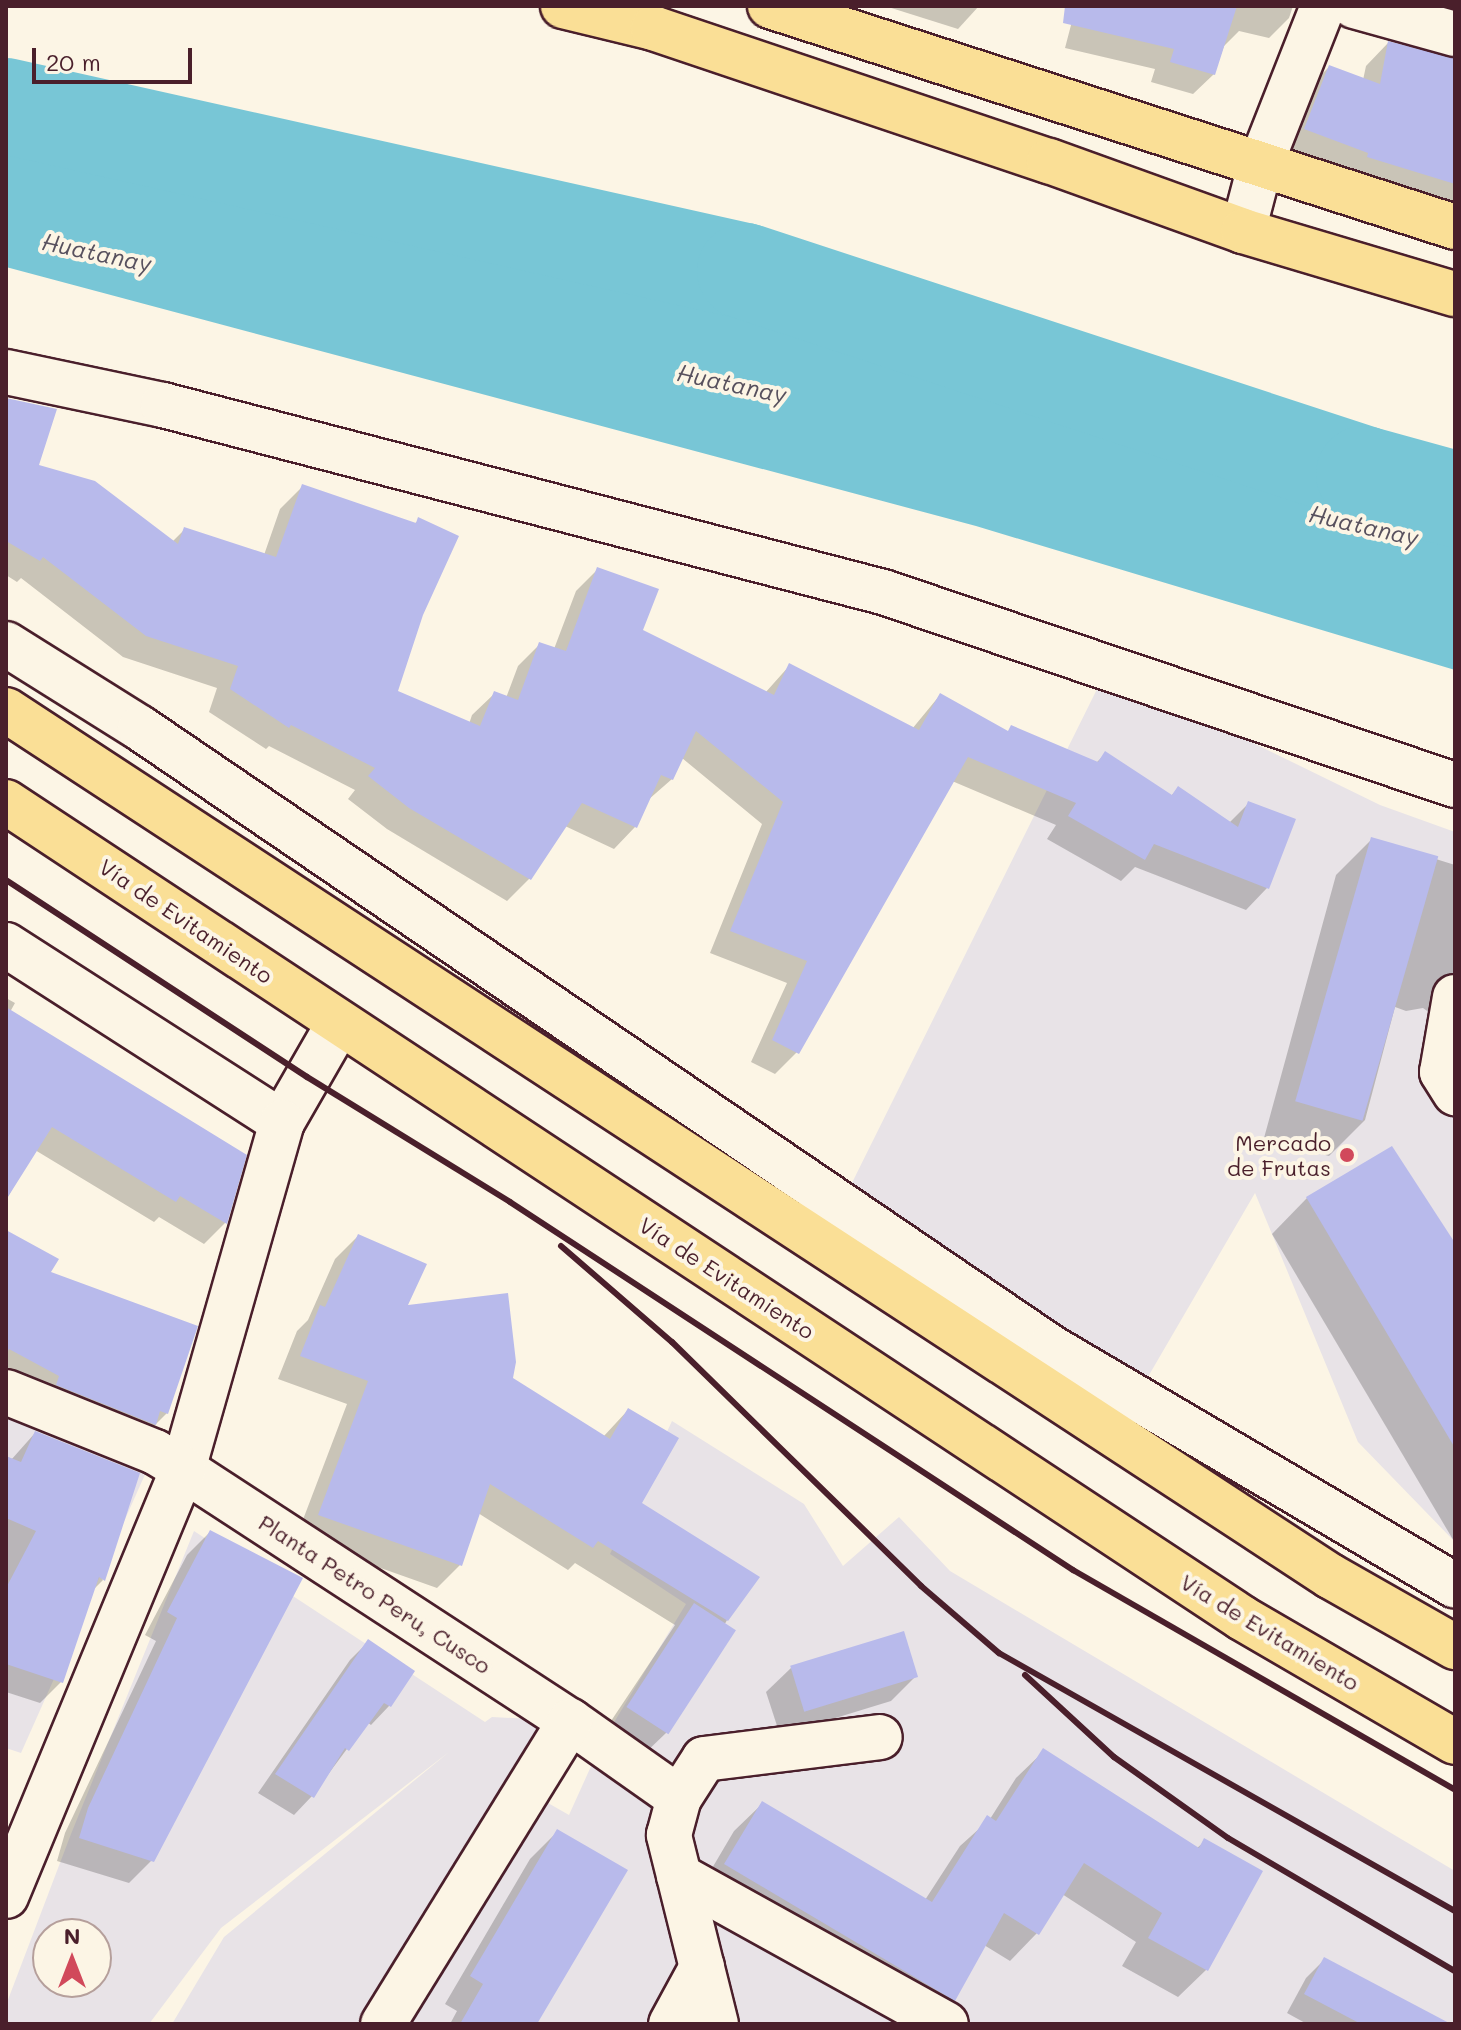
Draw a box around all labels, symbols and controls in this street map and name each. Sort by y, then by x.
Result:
scale bar [36,32,196,82]
text: 20 m [46,46,101,77]
water label: Huatanay [39,226,155,278]
water label: Huatanay [674,357,790,409]
water label: Huatanay [1306,498,1422,552]
street label: Vía de Evitamiento [94,853,278,989]
place label: Mercado de Frutas [1227,1129,1331,1180]
marker: Mercado de Frutas [1338,1146,1356,1164]
street label: Vía de Evitamiento [634,1211,820,1345]
street label: Planta Petro Peru, Cusco [254,1509,496,1679]
street label: Vía de Evitamiento [1176,1568,1364,1696]
north arrow [32,1918,112,1998]
text: N [64,1921,80,1950]

